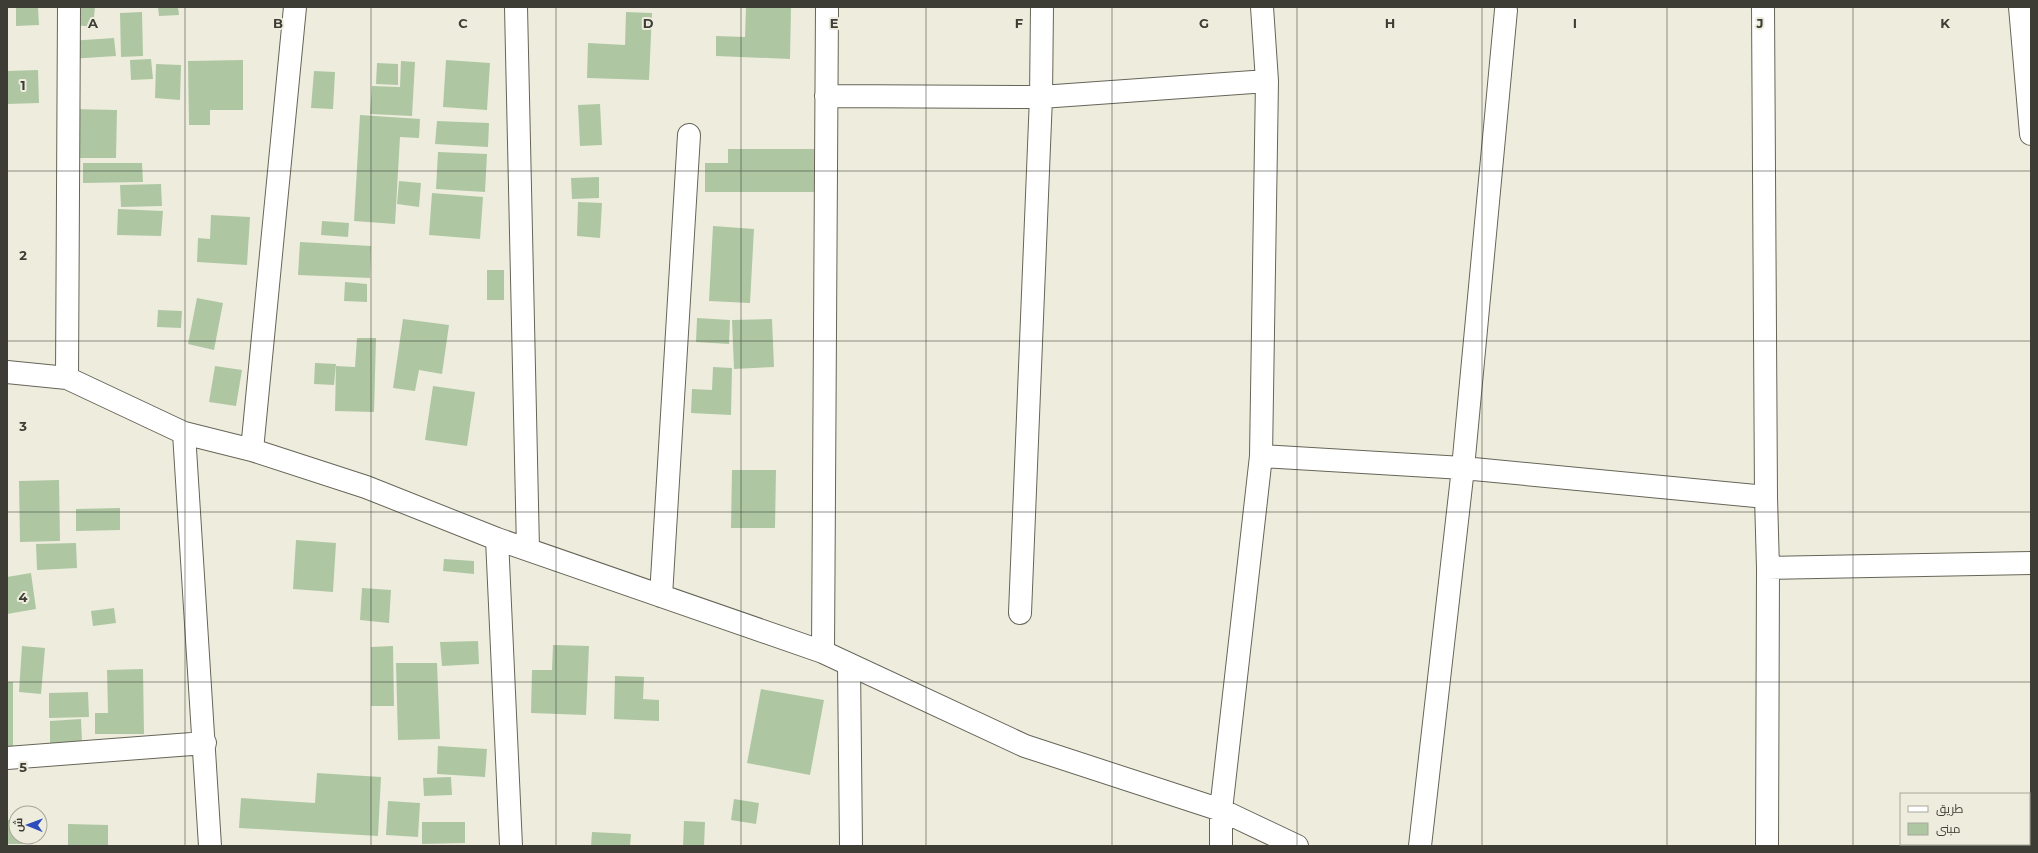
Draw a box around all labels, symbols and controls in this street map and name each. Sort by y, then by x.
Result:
text: A [87,15,99,31]
text: B [273,15,283,31]
text: C [458,15,468,31]
text: D [643,15,654,31]
text: E [830,15,839,31]
text: F [1015,15,1023,31]
text: G [1199,15,1209,31]
text: H [1385,15,1395,31]
text: I [1573,15,1577,31]
text: J [1755,15,1764,31]
text: K [1940,15,1950,31]
text: 1 [20,77,26,93]
text: 2 [19,247,27,263]
text: 3 [18,418,27,434]
text: 4 [19,589,28,605]
text: 5 [19,759,27,775]
legend [1900,793,2030,845]
text: طريق [1936,801,1964,816]
north arrow [8,805,48,845]
text: ش [11,818,25,832]
text: مبنى [1936,821,1961,836]

